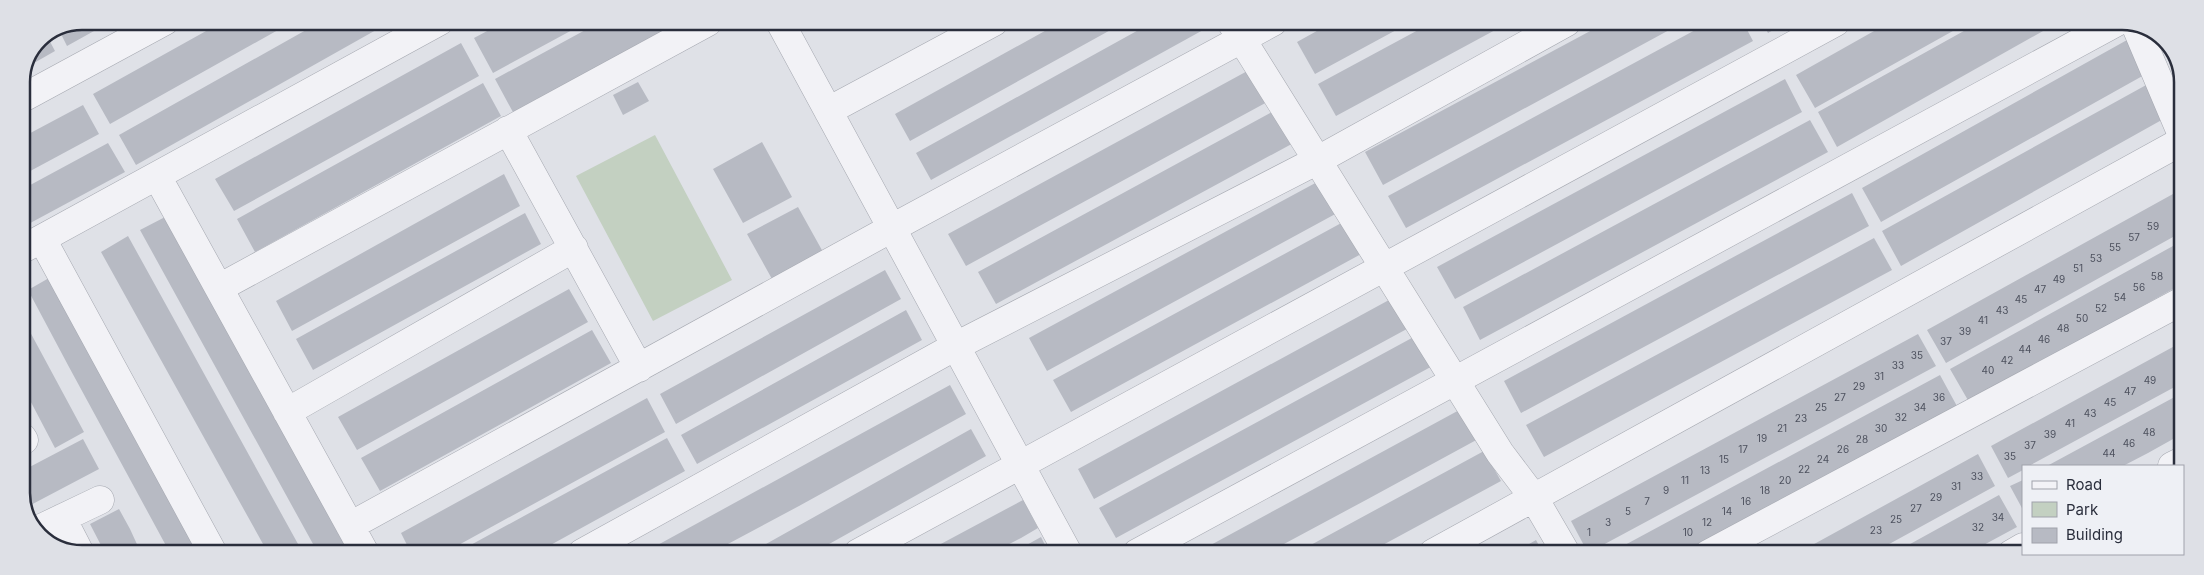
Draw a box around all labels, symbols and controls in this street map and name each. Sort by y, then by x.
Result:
house number: 59 [2147,220,2159,232]
house number: 57 [2128,231,2140,243]
house number: 55 [2109,241,2121,253]
house number: 53 [2090,252,2102,264]
house number: 51 [2073,262,2083,274]
house number: 58 [2151,270,2163,282]
house number: 49 [2053,273,2065,285]
house number: 56 [2133,281,2145,293]
house number: 47 [2034,283,2046,295]
house number: 54 [2114,291,2126,303]
house number: 45 [2015,293,2027,305]
house number: 52 [2095,302,2107,314]
house number: 43 [1996,304,2008,316]
house number: 50 [2076,312,2088,324]
house number: 41 [1978,314,1988,326]
house number: 48 [2057,322,2069,334]
house number: 39 [1959,325,1971,337]
house number: 46 [2038,333,2050,345]
house number: 37 [1940,335,1952,347]
house number: 44 [2019,343,2031,355]
house number: 35 [1911,349,1923,361]
house number: 42 [2001,354,2013,366]
house number: 33 [1892,359,1904,371]
house number: 40 [1982,364,1994,376]
house number: 31 [1874,370,1884,382]
house number: 49 [2144,374,2156,386]
house number: 29 [1853,380,1865,392]
house number: 47 [2124,385,2136,397]
house number: 27 [1834,391,1846,403]
house number: 36 [1933,391,1945,403]
house number: 45 [2104,396,2116,408]
house number: 25 [1815,401,1827,413]
house number: 34 [1914,401,1926,413]
house number: 43 [2084,407,2096,419]
house number: 32 [1895,411,1907,423]
house number: 23 [1795,412,1807,424]
house number: 41 [2065,417,2075,429]
house number: 21 [1777,422,1787,434]
house number: 30 [1875,422,1887,434]
house number: 48 [2143,426,2155,438]
house number: 39 [2044,428,2056,440]
house number: 19 [1757,432,1767,444]
house number: 28 [1856,433,1868,445]
house number: 46 [2123,437,2135,449]
house number: 37 [2024,439,2036,451]
house number: 17 [1738,443,1748,455]
house number: 26 [1837,443,1849,455]
house number: 44 [2103,447,2115,459]
house number: 35 [2004,450,2016,462]
house number: 15 [1719,453,1729,465]
house number: 24 [1817,453,1829,465]
house number: 22 [1798,463,1810,475]
house number: 13 [1700,464,1710,476]
legend [2022,465,2184,555]
house number: 33 [1971,470,1983,482]
house number: 11 [1681,474,1689,486]
house number: 20 [1779,474,1791,486]
text: Road [2066,475,2102,494]
house number: 31 [1951,480,1961,492]
house number: 9 [1663,484,1669,496]
house number: 18 [1760,484,1770,496]
house number: 29 [1930,491,1942,503]
house number: 7 [1644,495,1650,507]
house number: 16 [1741,495,1751,507]
text: Park [2066,500,2099,519]
house number: 27 [1910,502,1922,514]
house number: 5 [1625,505,1631,517]
house number: 14 [1722,505,1732,517]
house number: 34 [1992,511,2004,523]
house number: 25 [1890,513,1902,525]
house number: 3 [1605,516,1611,528]
house number: 12 [1702,516,1712,528]
house number: 32 [1972,521,1984,533]
house number: 23 [1870,524,1882,536]
text: Building [2066,525,2123,544]
house number: 1 [1587,526,1591,538]
house number: 10 [1683,526,1693,538]

